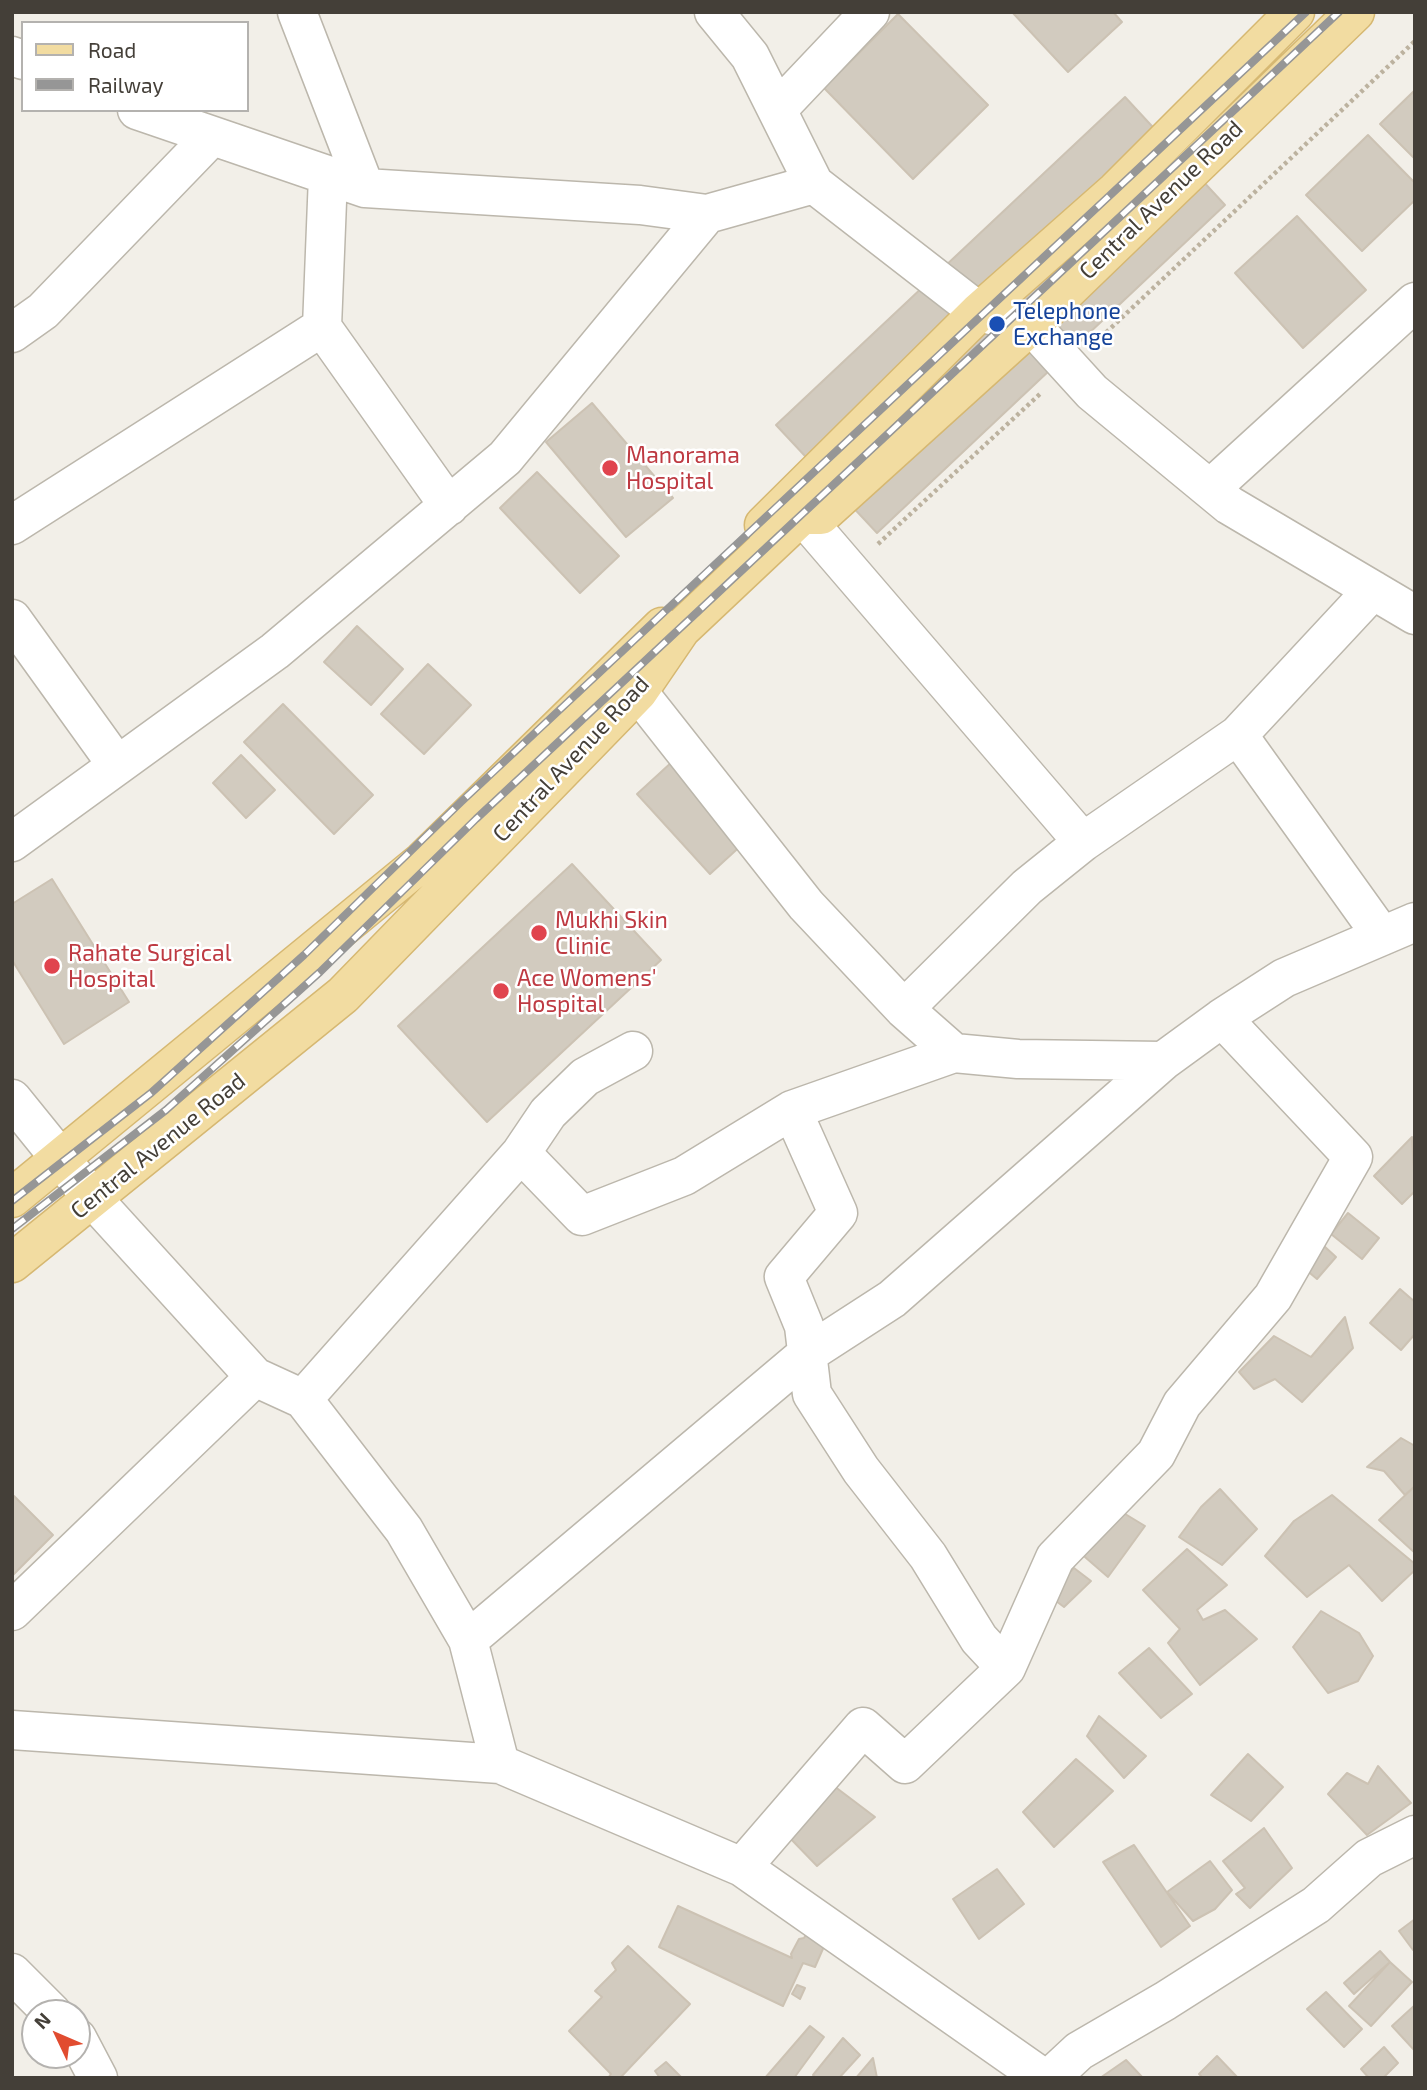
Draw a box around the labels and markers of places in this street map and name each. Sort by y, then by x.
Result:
place label: Telephone Exchange [1013,297,1121,351]
marker: Telephone Exchange [987,314,1007,334]
place label: Manorama Hospital [626,441,740,495]
marker: Manorama Hospital [600,458,620,478]
place label: Mukhi Skin Clinic [555,906,668,960]
marker: Mukhi Skin Clinic [529,923,549,943]
place label: Rahate Surgical Hospital [68,939,231,993]
marker: Rahate Surgical Hospital [42,956,62,976]
place label: Ace Womens' Hospital [517,964,657,1018]
marker: Ace Womens' Hospital [491,981,511,1001]

